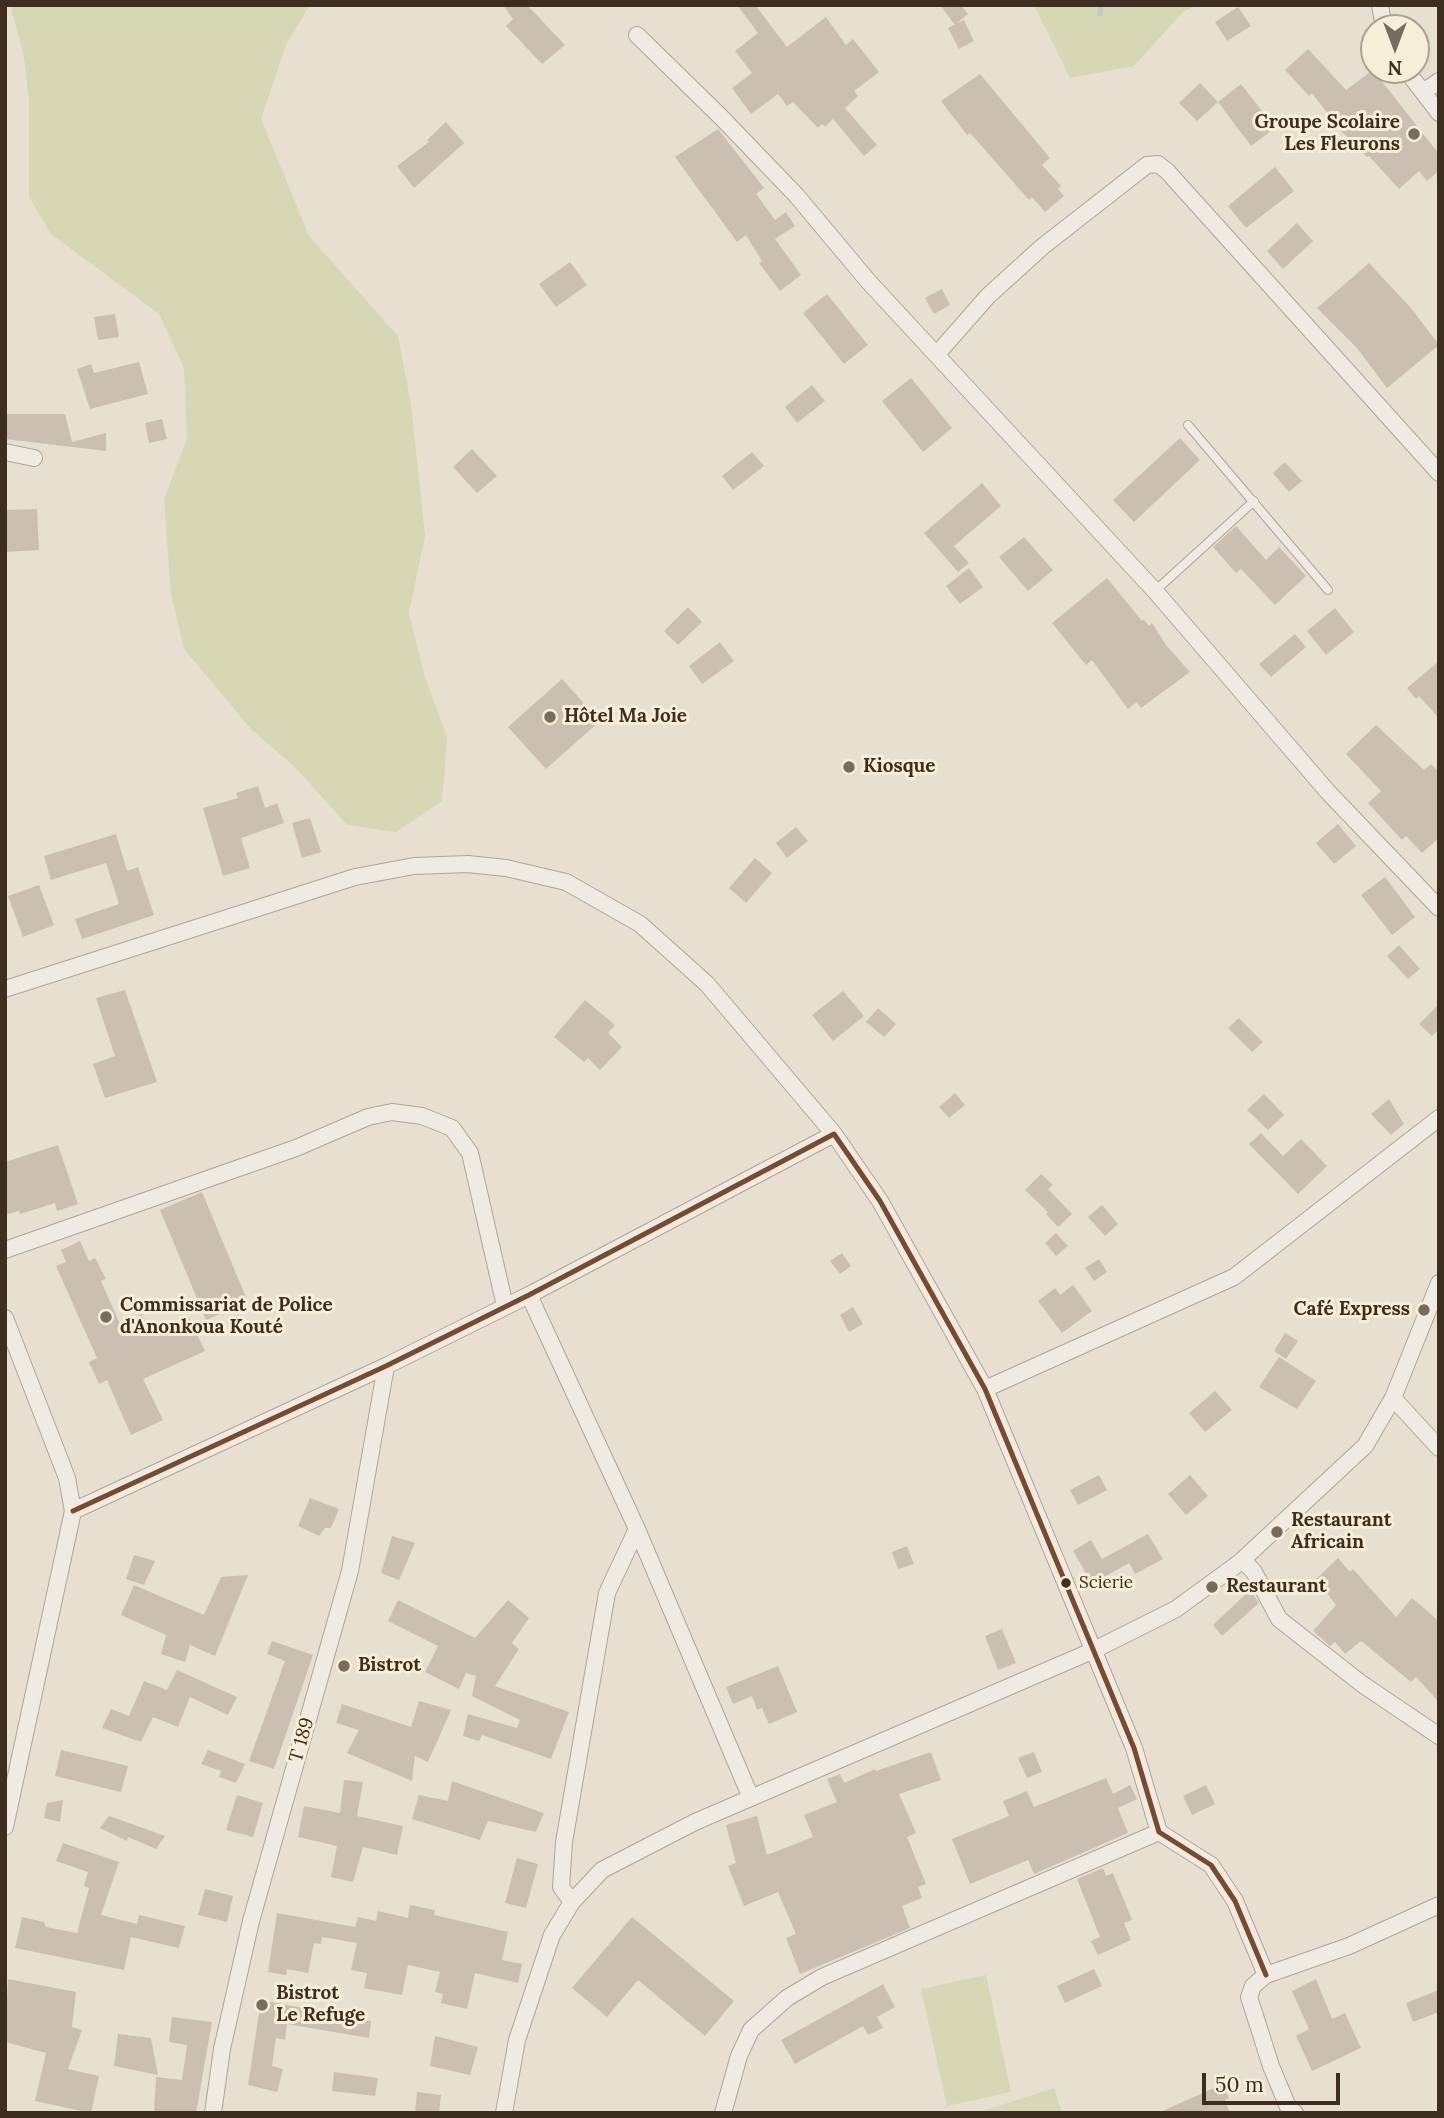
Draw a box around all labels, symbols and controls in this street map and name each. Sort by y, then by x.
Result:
north arrow [1360,14,1430,84]
text: N [1388,56,1402,80]
place label: Groupe Scolaire Les Fleurons [1255,112,1400,156]
marker: Groupe Scolaire Les Fleurons [1406,126,1422,142]
place label: Hôtel Ma Joie [564,706,687,728]
marker: Hôtel Ma Joie [542,709,558,725]
place label: Kiosque [863,756,936,778]
marker: Kiosque [841,759,857,775]
place label: Commissariat de Police d'Anonkoua Kouté [120,1295,333,1339]
place label: Café Express [1294,1299,1410,1321]
marker: Café Express [1416,1302,1432,1318]
marker: Commissariat de Police d'Anonkoua Kouté [98,1309,114,1325]
place label: Restaurant Africain [1291,1510,1392,1554]
marker: Restaurant Africain [1269,1524,1285,1540]
place label: Scierie [1079,1573,1133,1593]
marker: Scierie [1059,1576,1073,1590]
place label: Restaurant [1226,1576,1327,1598]
marker: Restaurant [1204,1579,1220,1595]
place label: Bistrot [358,1655,421,1677]
marker: Bistrot [336,1658,352,1674]
street label: T 189 [285,1715,319,1765]
place label: Bistrot Le Refuge [276,1983,365,2027]
marker: Bistrot Le Refuge [254,1997,270,2013]
scale bar [1206,2058,1344,2102]
text: 50 m [1215,2071,1264,2098]

